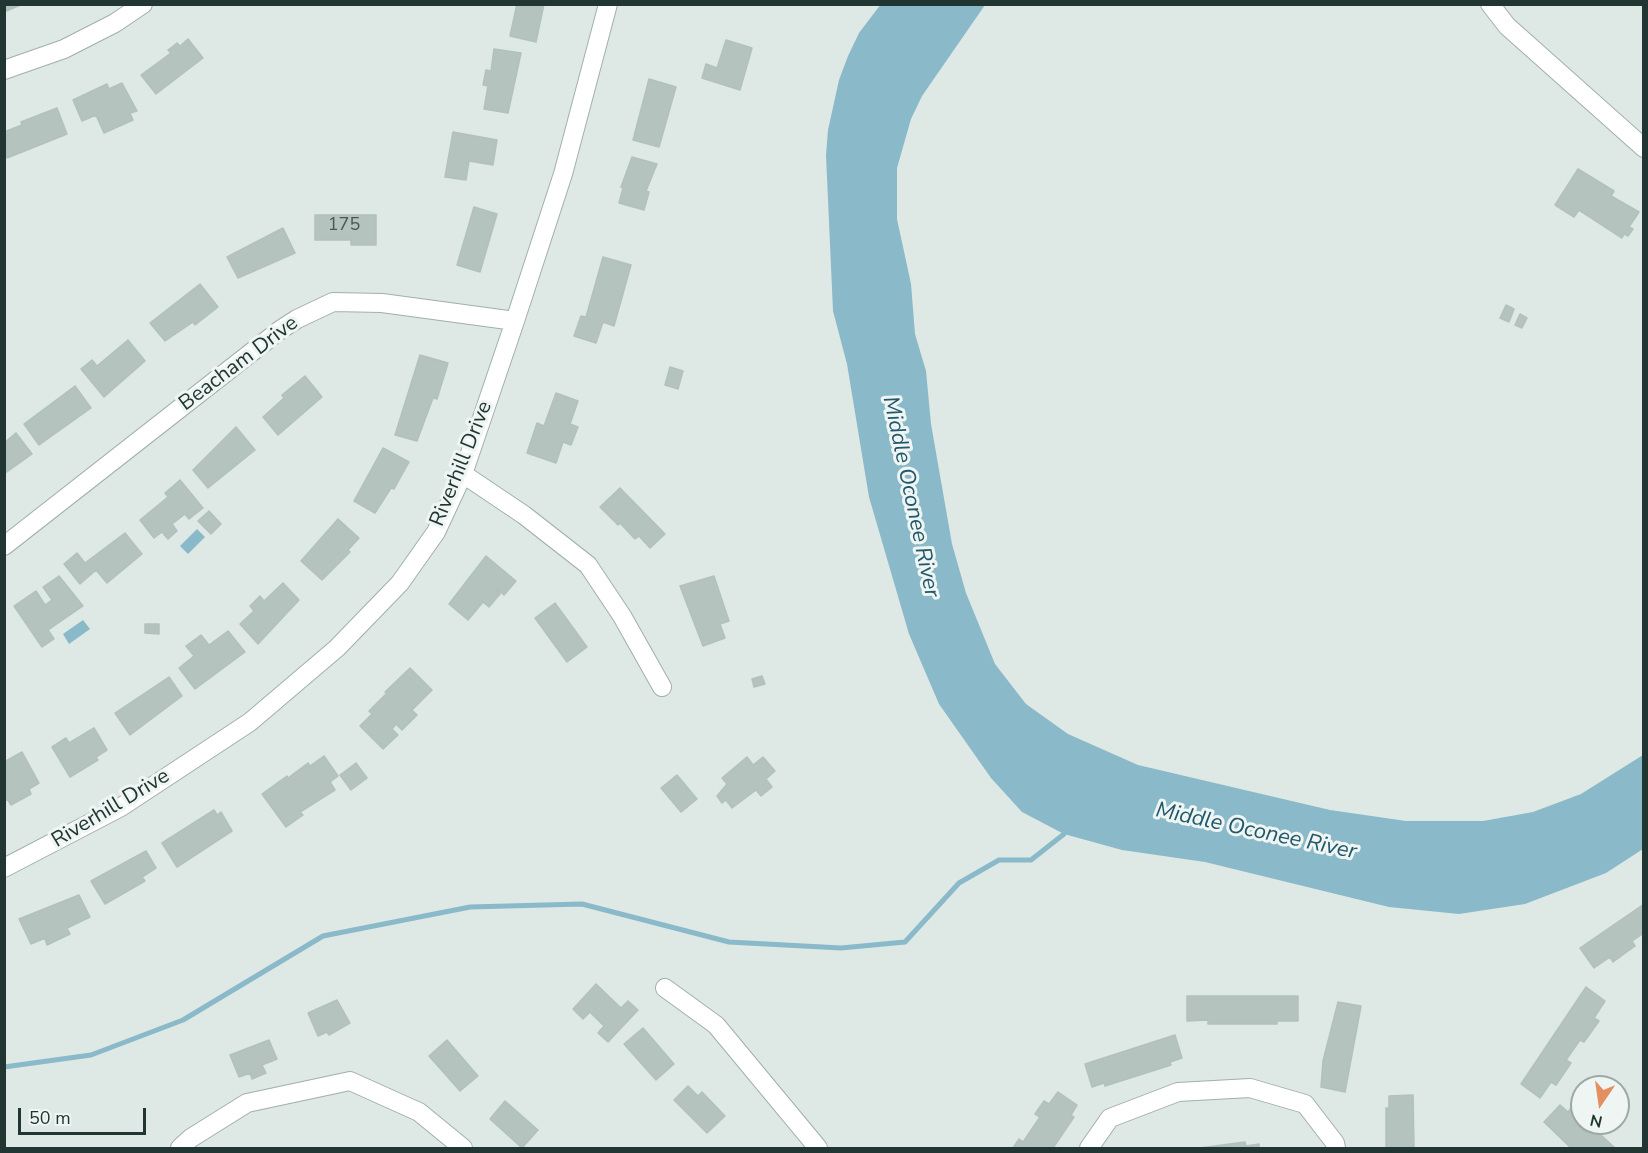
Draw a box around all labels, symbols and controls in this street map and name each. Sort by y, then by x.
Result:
house number: 175 [328,215,360,237]
street label: Beacham Drive [175,311,303,417]
water label: Middle Oconee River [876,394,944,600]
street label: Riverhill Drive [425,398,499,530]
street label: Riverhill Drive [48,764,174,854]
water label: Middle Oconee River [1153,798,1359,866]
north arrow [1570,1075,1630,1135]
scale bar [21,1096,148,1134]
text: 50 m [29,1106,71,1130]
text: N [1588,1109,1605,1133]

